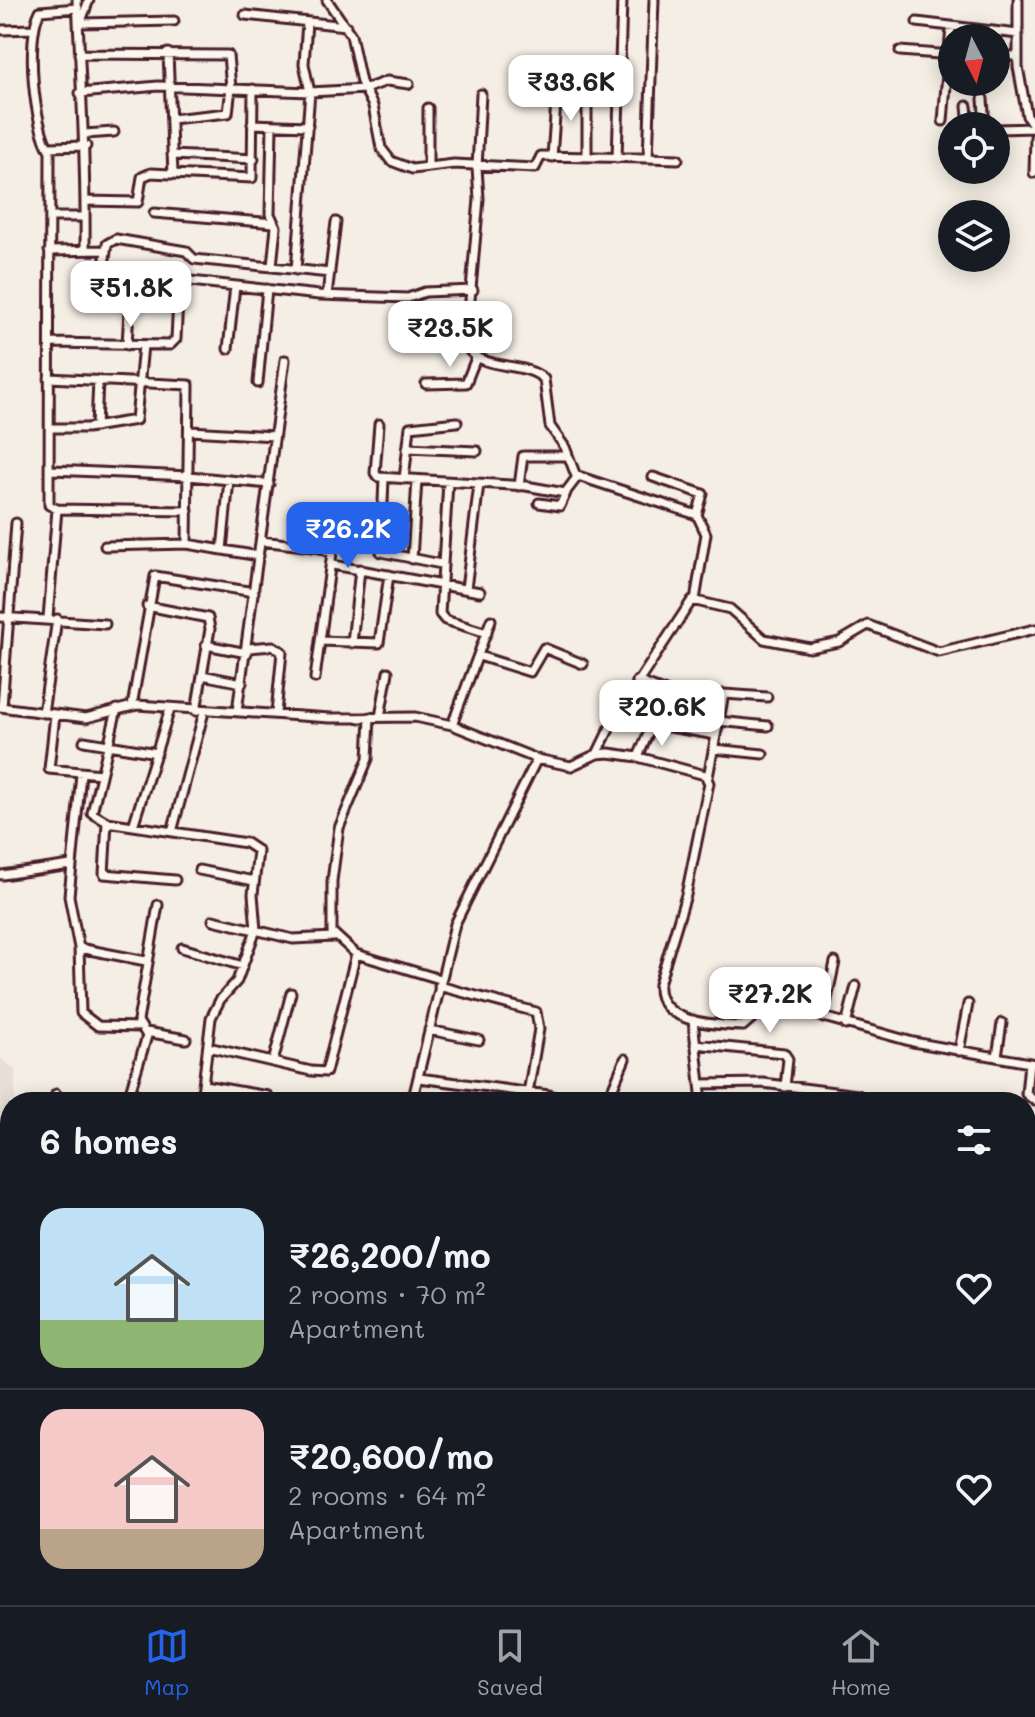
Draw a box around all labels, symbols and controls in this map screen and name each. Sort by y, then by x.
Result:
north arrow [938,24,1010,96]
map controls [938,24,1010,272]
pin: ₹33.6K [506,55,636,123]
text: ₹33.6K [526,64,616,98]
button: locate [938,112,1010,184]
button: layers [938,200,1010,272]
pin: ₹51.8K [66,261,196,329]
text: ₹51.8K [88,270,174,304]
pin: ₹23.5K [385,301,515,369]
text: ₹23.5K [406,310,494,344]
pin: ₹26.2K [283,502,413,570]
text: ₹26.2K [304,511,392,545]
pin: ₹20.6K [597,680,727,748]
text: ₹20.6K [617,689,707,723]
pin: ₹27.2K [705,967,835,1035]
text: ₹27.2K [727,976,813,1010]
text: 6 homes [40,1118,178,1163]
icon: filters [952,1118,996,1162]
text: ₹26,200/mo [288,1232,491,1277]
icon: home [104,1240,200,1336]
icon: heart [952,1266,996,1310]
text: 2 rooms · 70 m² [288,1277,485,1311]
text: Apartment [288,1311,425,1345]
text: ₹20,600/mo [288,1433,494,1478]
icon: home [104,1441,200,1537]
icon: heart [952,1467,996,1511]
text: 2 rooms · 64 m² [288,1478,486,1512]
text: Apartment [288,1512,425,1546]
tab: Map [144,1624,189,1701]
tab: Saved [477,1624,543,1701]
tab: Home [831,1624,891,1701]

